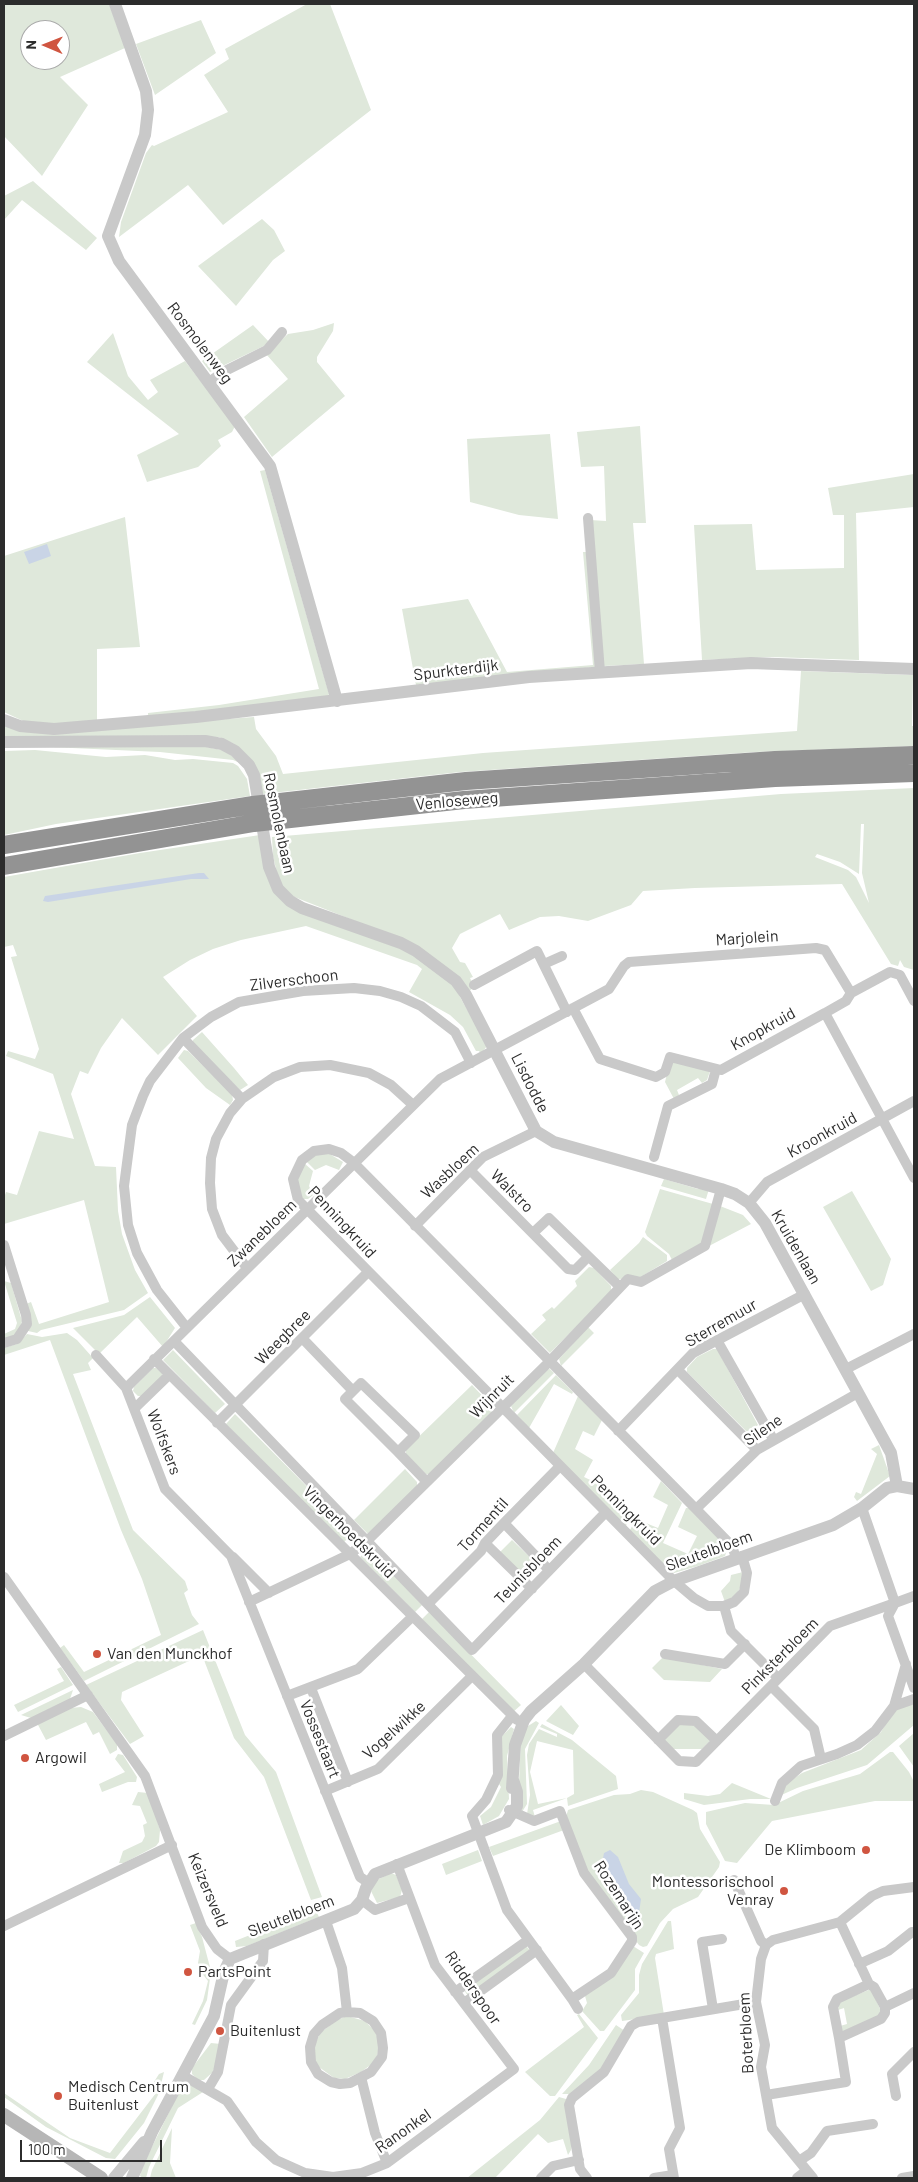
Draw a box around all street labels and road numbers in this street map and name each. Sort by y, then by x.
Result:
street label: Rosmolenweg [163,298,237,388]
street label: Spurkterdijk [413,655,499,685]
street label: Rosmolenbaan [259,771,299,875]
street label: Venloseweg [415,788,499,814]
street label: Marjolein [715,926,779,950]
street label: Zilverschoon [249,965,339,995]
street label: Knopkruid [727,1003,799,1055]
street label: Lisdodde [507,1050,553,1116]
street label: Kroonkruid [784,1108,860,1162]
street label: Wasbloem [417,1139,483,1203]
street label: Walstro [486,1165,538,1217]
street label: Penningkruid [304,1182,380,1262]
street label: Zwanebloem [224,1195,300,1271]
street label: Kruidenlaan [767,1206,825,1288]
street label: Sterremuur [682,1295,760,1351]
street label: Weegbree [251,1305,315,1369]
street label: Wijnruit [466,1370,518,1422]
street label: Wolfskers [143,1407,185,1477]
street label: Silene [740,1410,786,1450]
street label: Penningkruid [587,1471,665,1549]
street label: Vingerhoedskruid [299,1482,399,1582]
street label: Tormentil [454,1494,512,1556]
street label: Sleutelbloem [663,1526,755,1576]
street label: Teunisbloem [490,1532,566,1608]
street label: Pinksterbloem [738,1614,822,1698]
street label: Vossestaart [296,1697,344,1781]
street label: Vogelwikke [359,1697,429,1763]
street label: Keizersveld [184,1850,232,1930]
street label: Rozemarijn [590,1857,648,1933]
street label: Sleutelbloem [245,1891,337,1941]
street label: Ridderspoor [441,1948,505,2028]
street label: Boterbloem [734,1992,758,2074]
street label: Ranonkel [371,2105,435,2157]

